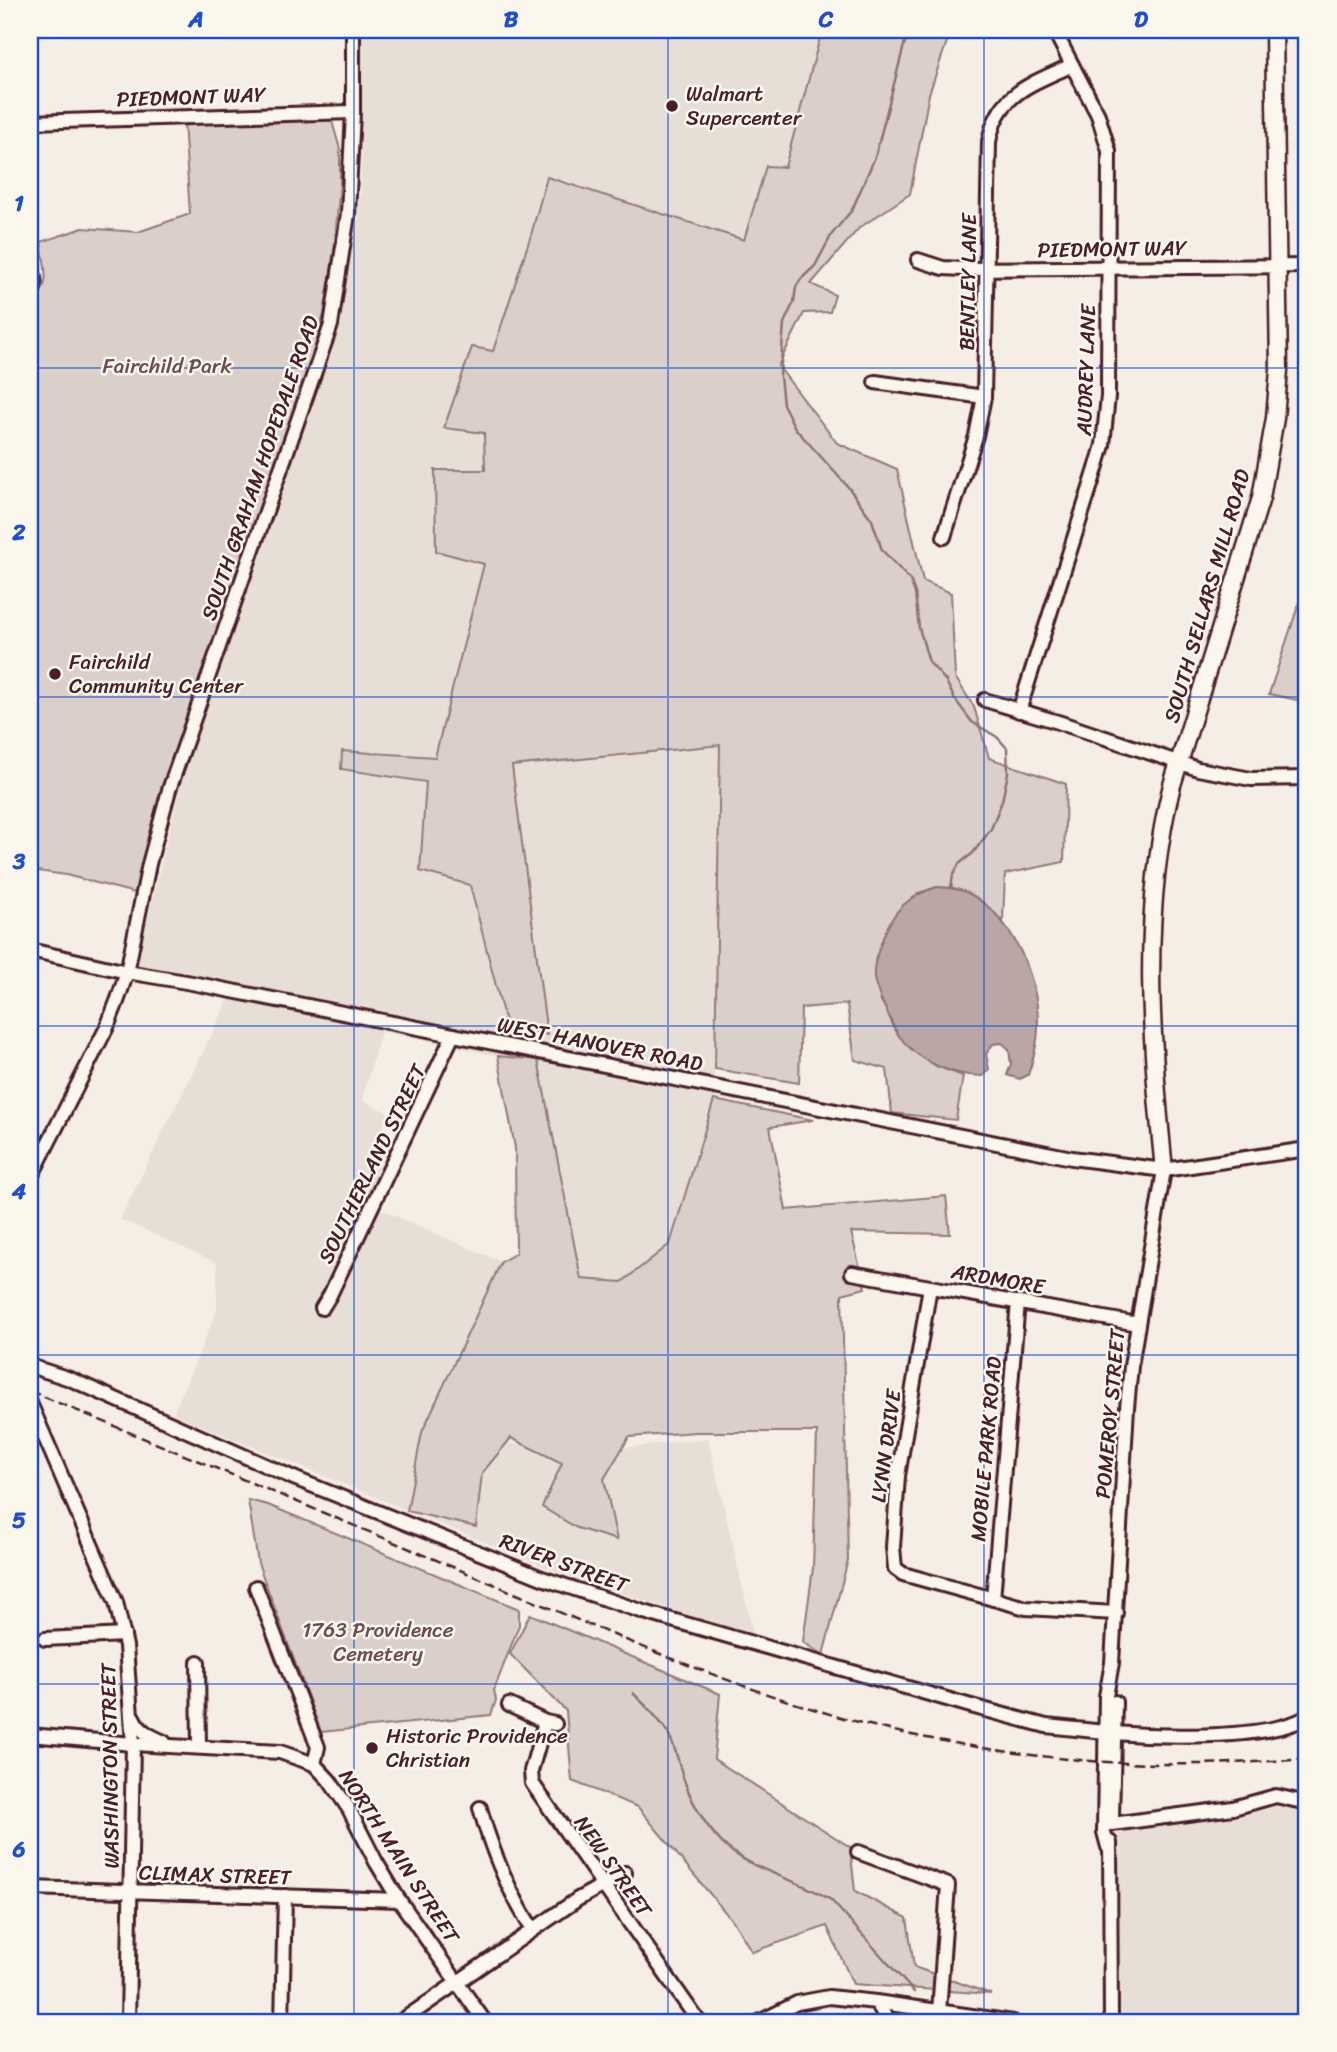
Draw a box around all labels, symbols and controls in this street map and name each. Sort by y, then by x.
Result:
text: A [187,0,204,40]
text: B [504,0,519,40]
text: C [818,0,834,40]
text: D [1134,0,1149,40]
street label: PIEDMONT WAY [116,75,268,119]
place label: Walmart Supercenter [686,75,803,137]
marker: Walmart Supercenter [664,98,680,114]
text: 1 [14,183,24,224]
street label: BENTLEY LANE [948,212,988,351]
street label: PIEDMONT WAY [1037,229,1188,269]
street label: AUDREY LANE [1065,302,1107,437]
street label: SOUTH GRAHAM HOPEDALE ROAD [190,310,330,626]
park label: Fairchild Park [102,347,232,385]
street label: SOUTH SELLARS MILL ROAD [1153,464,1262,727]
text: 2 [11,512,26,553]
place label: Fairchild Community Center [69,643,244,705]
marker: Fairchild Community Center [47,666,63,682]
text: 3 [12,841,26,882]
street label: WEST HANOVER ROAD [494,1005,706,1083]
street label: SOUTHERLAND STREET [307,1056,438,1270]
text: 4 [11,1171,27,1212]
street label: ARDMORE [947,1252,1049,1306]
street label: POMEROY STREET [1084,1326,1136,1500]
street label: MOBILE PARK ROAD [959,1354,1013,1543]
street label: LYNN DRIVE [859,1386,913,1505]
text: 5 [12,1500,26,1541]
street label: RIVER STREET [494,1522,635,1604]
park label: 1763 Providence Cemetery [302,1611,454,1673]
street label: WASHINGTON STREET [89,1661,131,1869]
place label: Historic Providence Christian [386,1717,568,1779]
marker: Historic Providence Christian [364,1740,380,1756]
street label: NORTH MAIN STREET [328,1761,471,1952]
street label: NEW STREET [564,1807,663,1926]
text: 6 [11,1829,26,1870]
street label: CLIMAX STREET [138,1853,293,1897]

